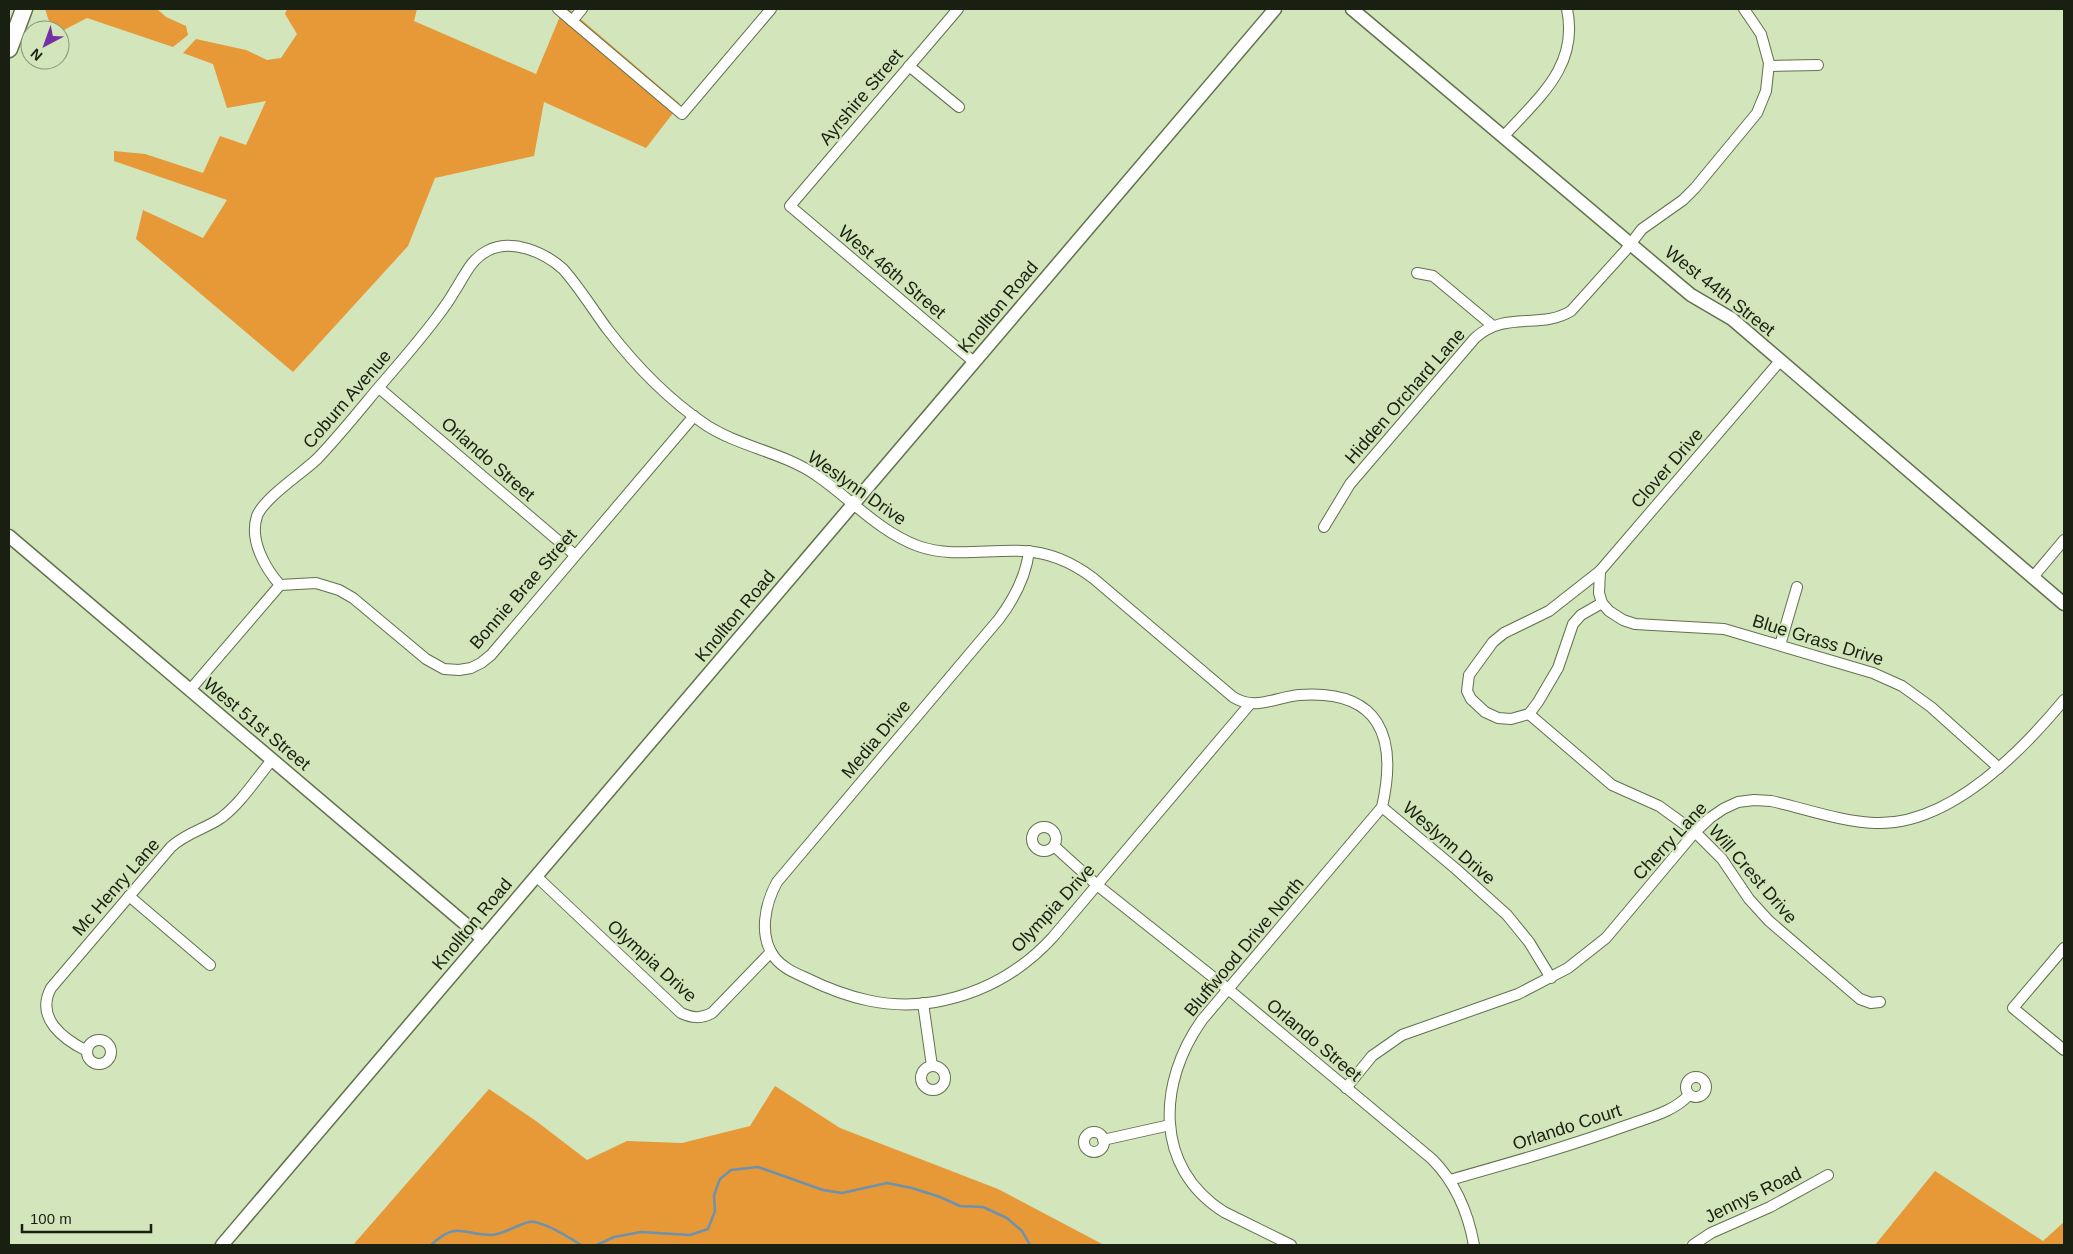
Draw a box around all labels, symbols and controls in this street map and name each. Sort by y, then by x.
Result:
north arrow [20,20,70,70]
text: N [27,45,46,64]
street label: Ayrshire Street [815,45,907,149]
street label: West 46th Street [834,221,950,323]
street label: West 44th Street [1661,242,1779,340]
street label: Knollton Road [954,257,1042,357]
street label: Hidden Orchard Lane [1341,324,1469,468]
street label: Coburn Avenue [299,346,395,452]
street label: Orlando Street [437,413,539,505]
street label: Clover Drive [1627,424,1707,512]
street label: Weslynn Drive [804,447,910,529]
street label: Bonnie Brae Street [466,525,580,653]
street label: Knollton Road [691,566,779,666]
street label: Blue Grass Drive [1750,611,1886,669]
street label: West 51st Street [200,674,314,774]
street label: Media Drive [837,696,915,782]
street label: Weslynn Drive [1399,797,1499,889]
street label: Cherry Lane [1629,798,1711,884]
street label: Will Crest Drive [1705,821,1801,927]
street label: Mc Henry Lane [68,834,164,940]
street label: Olympia Drive [1007,860,1099,956]
street label: Knollton Road [428,874,516,974]
street label: Bluffwood Drive North [1180,874,1308,1020]
street label: Olympia Drive [603,916,701,1006]
street label: Orlando Street [1263,995,1365,1085]
street label: Orlando Court [1510,1100,1624,1154]
street label: Jennys Road [1701,1163,1805,1227]
scale bar [22,1202,151,1234]
text: 100 m [30,1210,72,1227]

